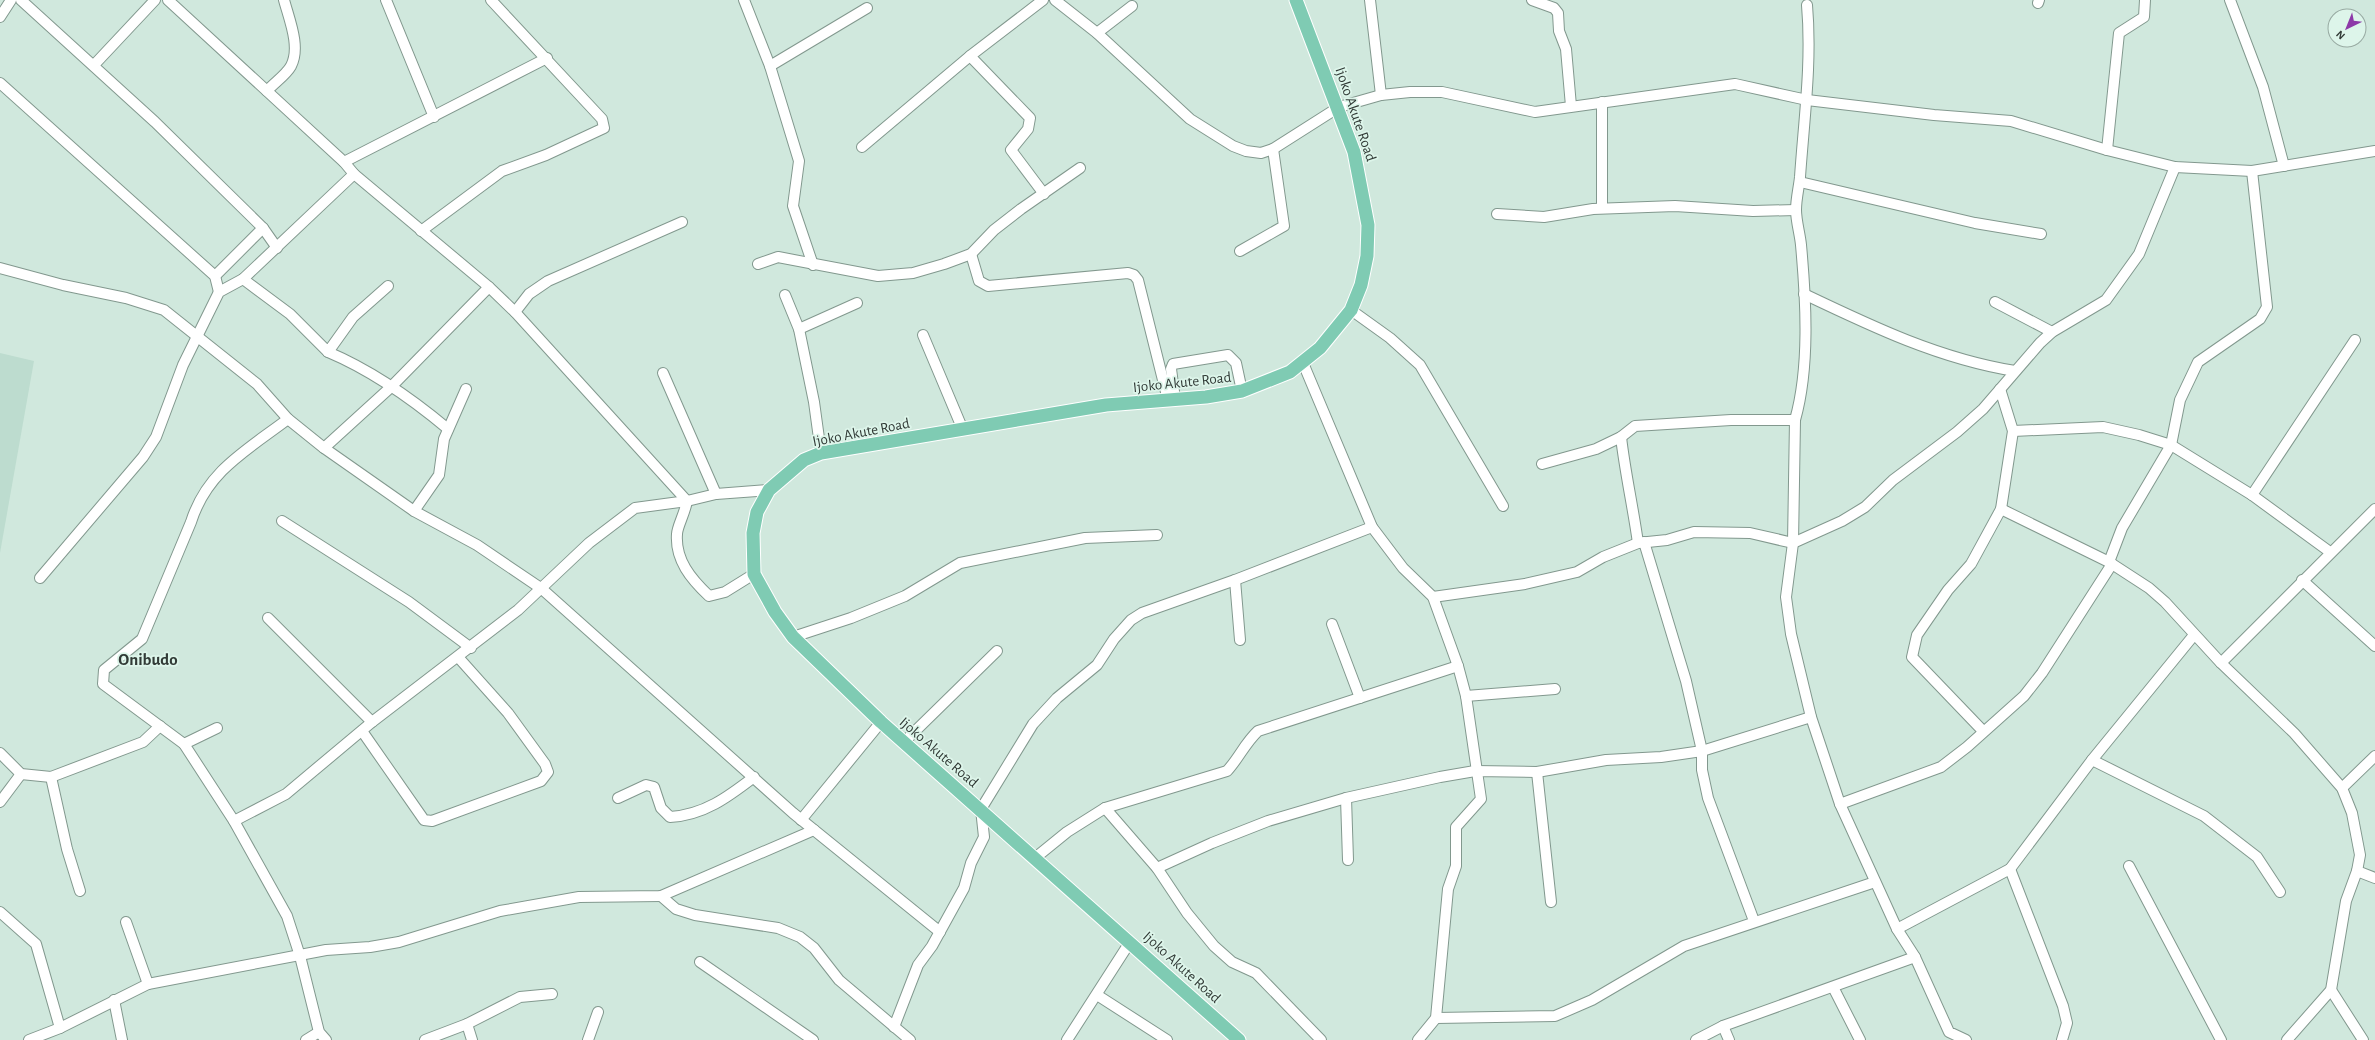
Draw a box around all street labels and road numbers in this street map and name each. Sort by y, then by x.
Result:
street label: Ijoko Akute Road [1332,65,1379,164]
street label: Ijoko Akute Road [1132,370,1232,395]
street label: Ijoko Akute Road [811,416,911,449]
street label: Ijoko Akute Road [896,714,981,791]
street label: Ijoko Akute Road [1140,929,1224,1006]

